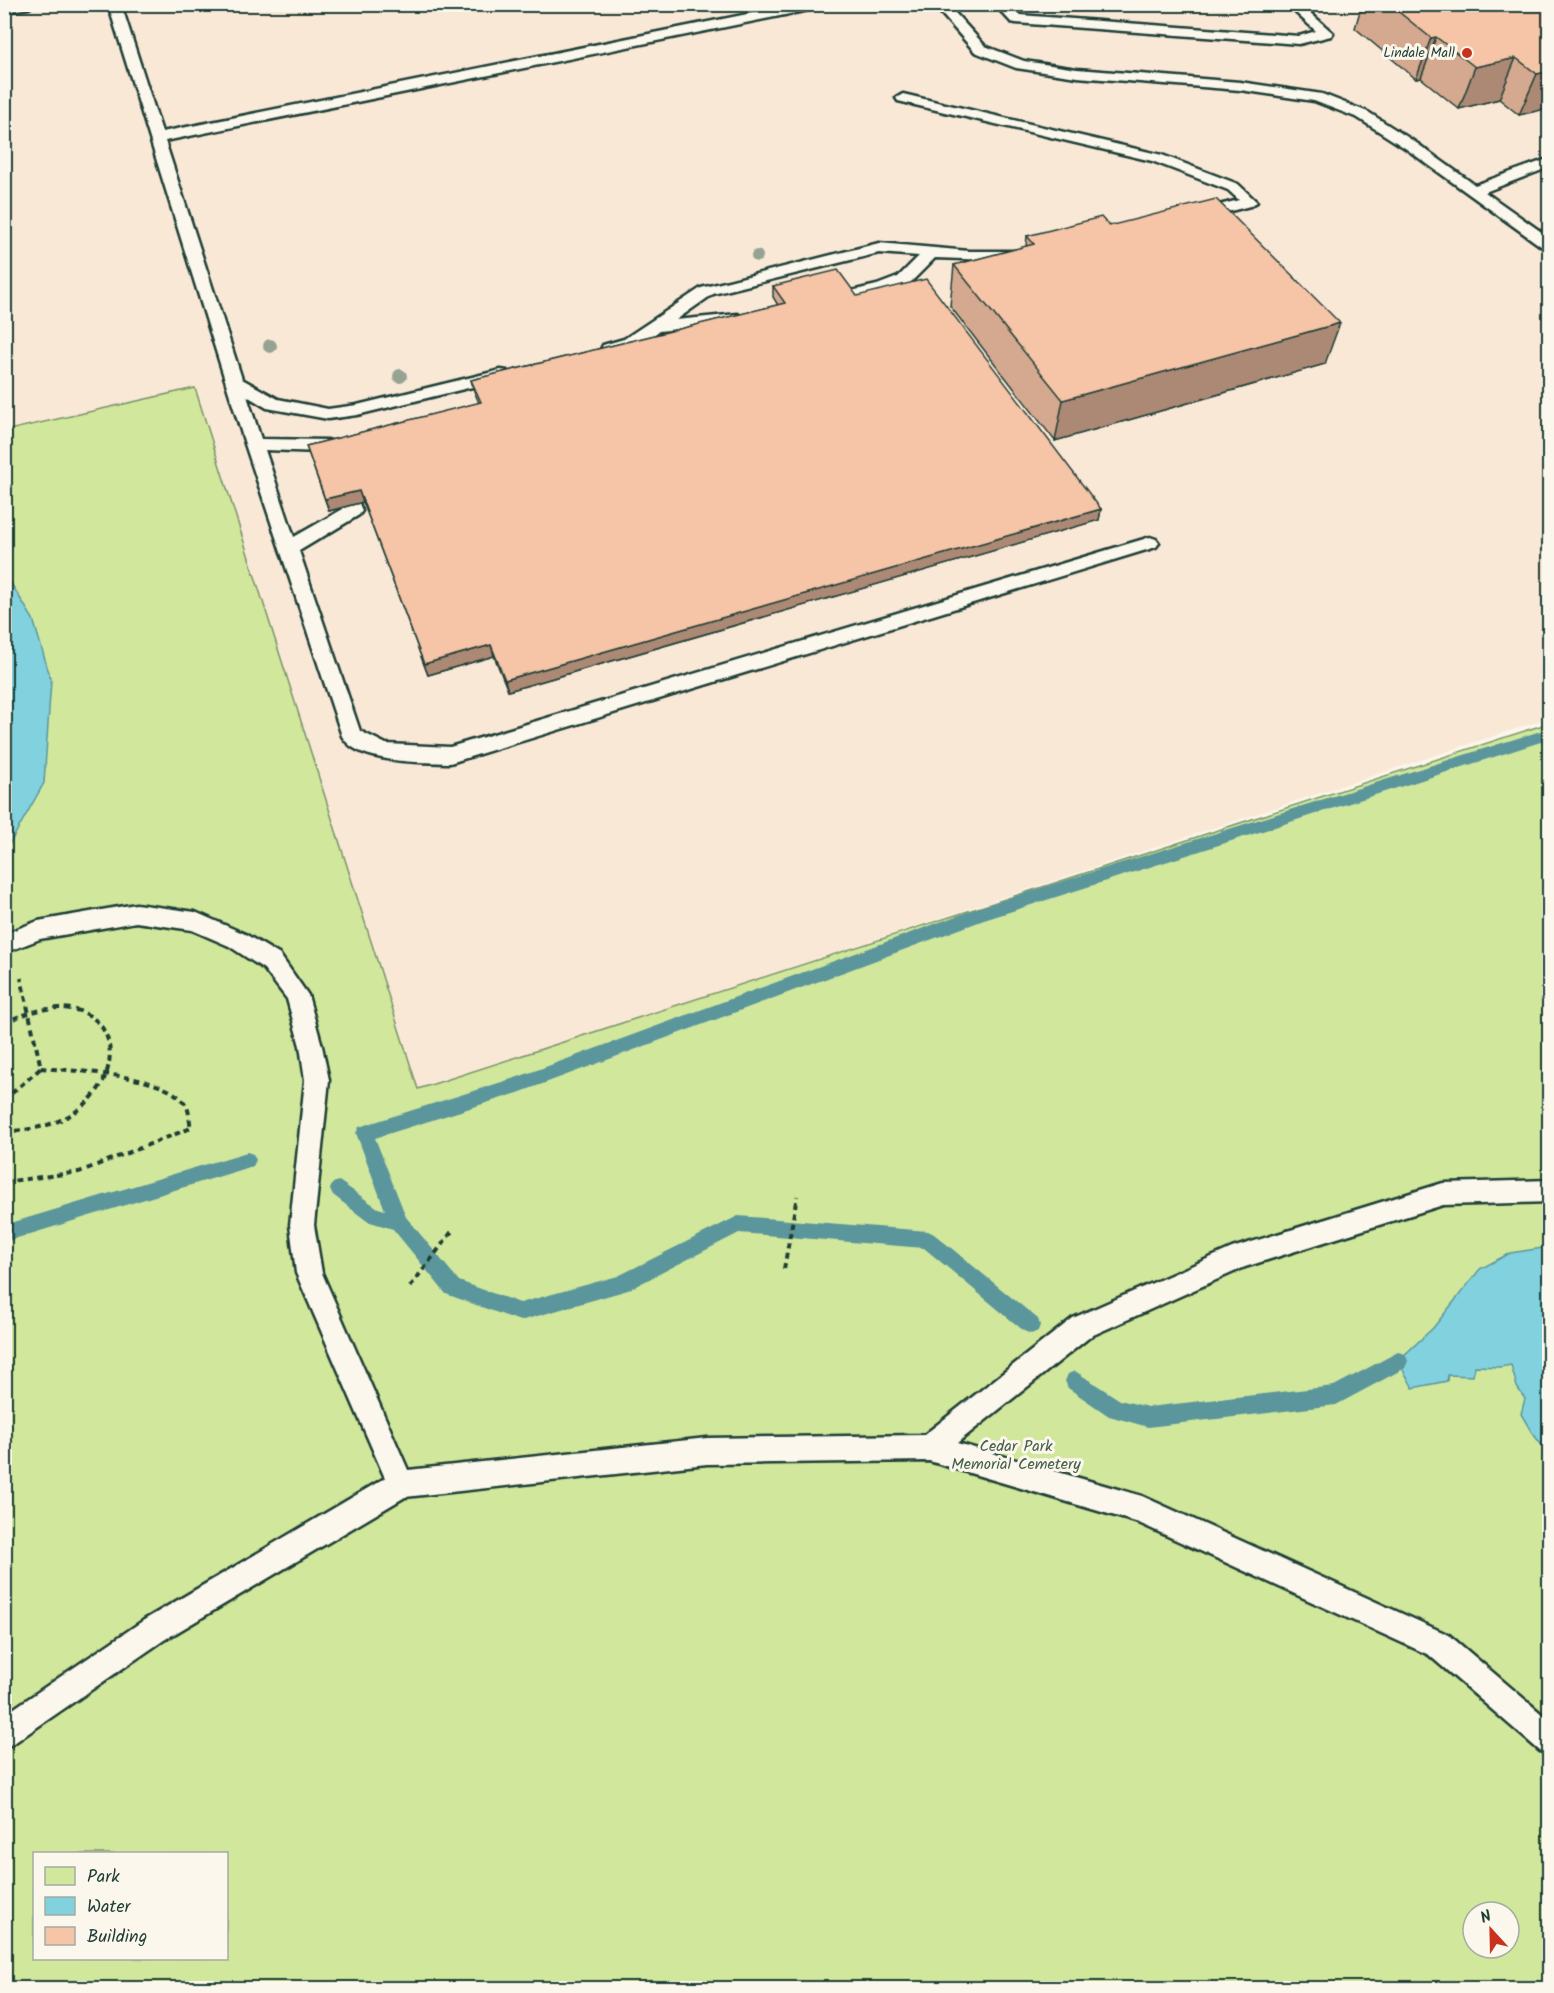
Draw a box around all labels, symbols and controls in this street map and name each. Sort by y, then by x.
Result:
place label: Lindale Mall [1383,42,1456,64]
marker: Lindale Mall [1460,46,1474,60]
park label: Cedar Park Memorial Cemetery [951,1434,1081,1477]
legend [33,1852,228,1960]
text: Park [87,1863,120,1892]
text: Water [87,1893,132,1922]
north arrow [1461,1900,1521,1960]
text: N [1477,1904,1495,1931]
text: Building [87,1923,147,1952]

